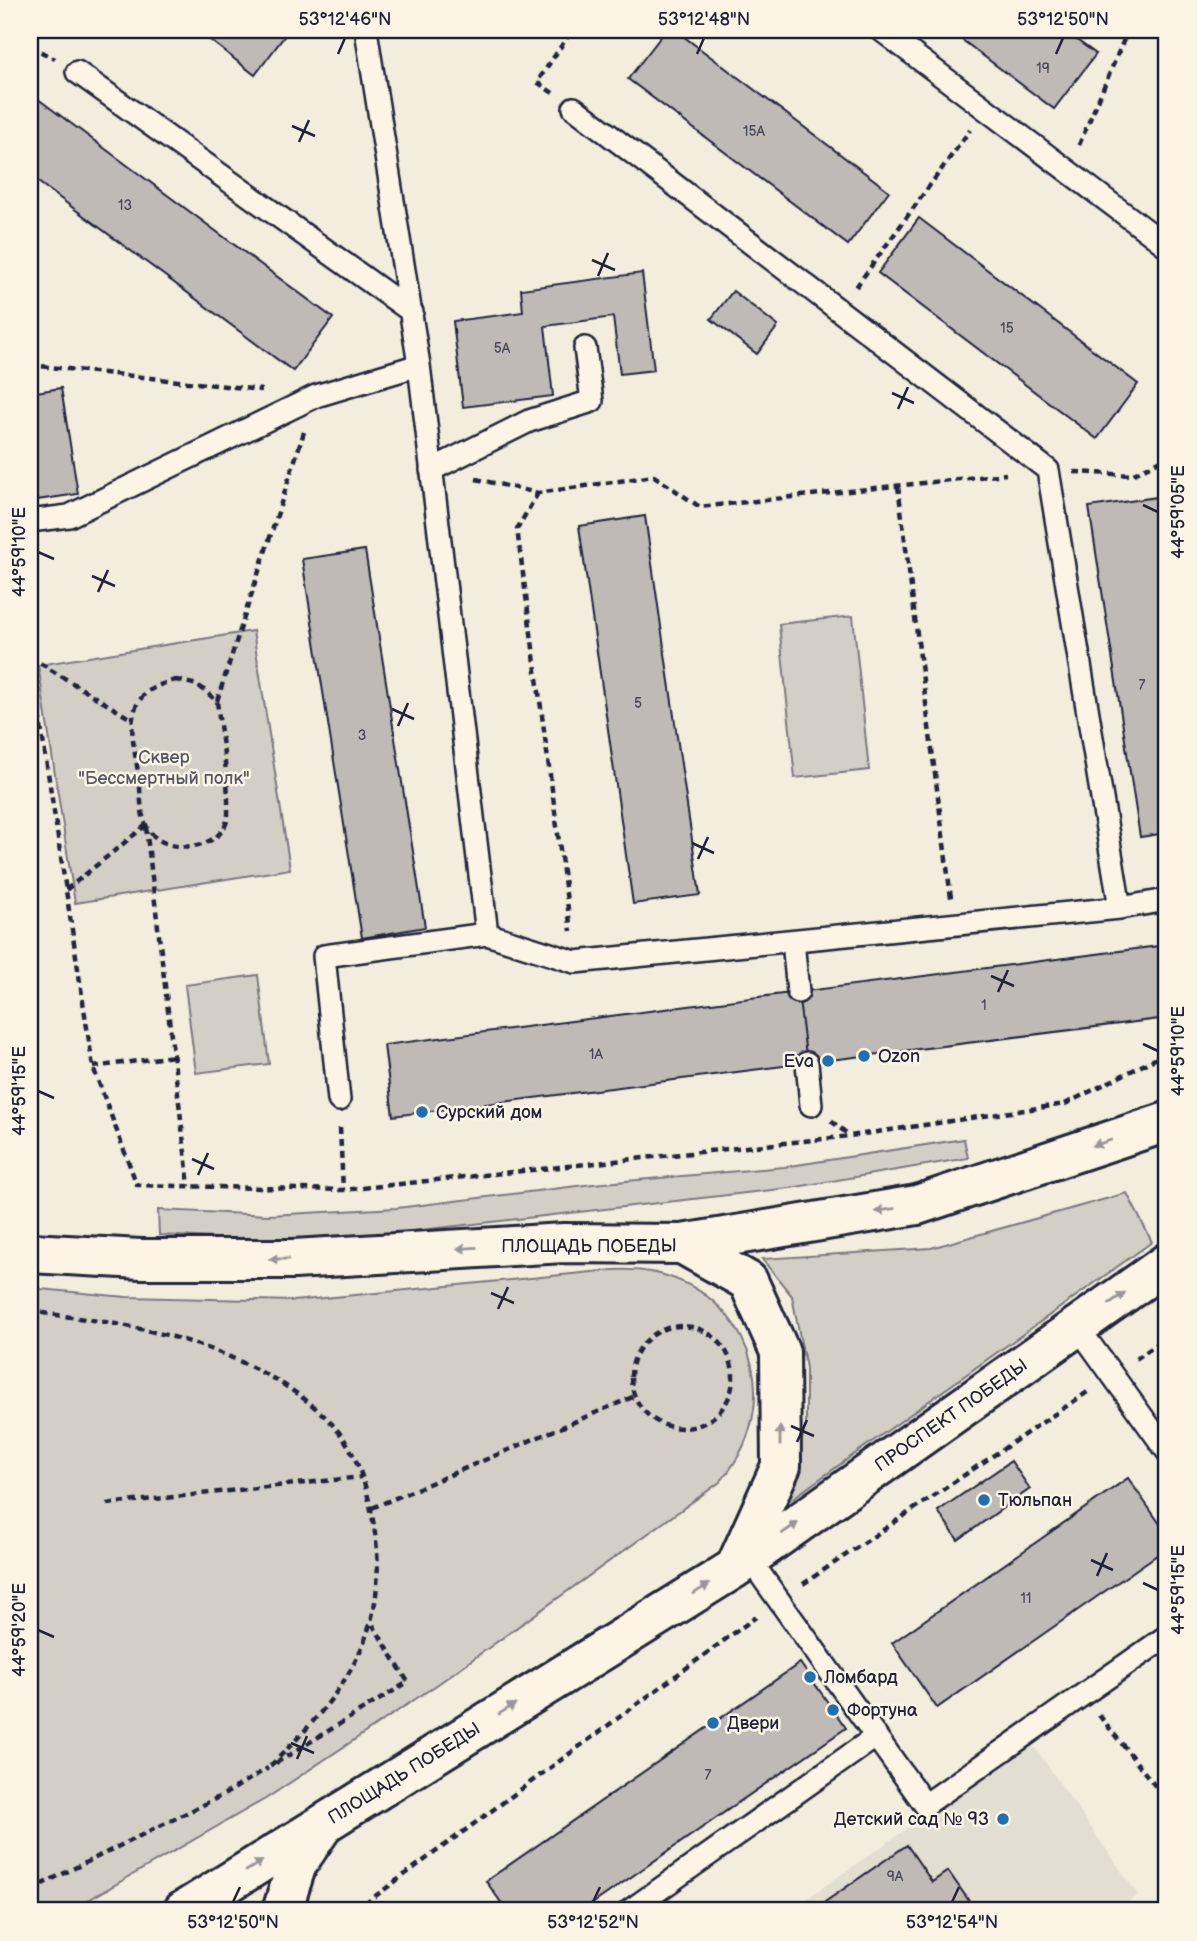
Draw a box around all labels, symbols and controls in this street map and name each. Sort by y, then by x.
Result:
text: 53°12'46"N [298,9,392,30]
text: 53°12'48"N [658,9,750,30]
text: 53°12'50"N [1017,9,1109,30]
house number: 19 [1036,60,1050,77]
house number: 15А [743,123,765,140]
house number: 13 [118,197,132,214]
house number: 15 [1000,320,1014,337]
house number: 5А [494,340,511,357]
text: 44°59'05"E [1168,465,1189,559]
text: 44°59'10"E [9,507,30,597]
house number: 7 [1139,677,1146,694]
house number: 5 [634,695,642,712]
house number: 3 [358,727,366,744]
park label: Сквер "Бессмертный полк" [78,747,250,789]
house number: 1 [981,997,987,1014]
text: 44°59'10"E [1168,1006,1189,1096]
text: 44°59'15"E [9,1046,30,1136]
house number: 1А [589,1046,603,1063]
place label: Ozon [878,1046,920,1067]
marker: Ozon [856,1048,872,1064]
place label: Eva [784,1051,814,1072]
marker: Eva [820,1053,836,1069]
place label: Сурский дом [436,1102,542,1123]
marker: Сурский дом [414,1104,430,1120]
one-way arrow [1092,1138,1113,1149]
one-way arrow [874,1205,896,1216]
street label: ПЛОЩАДЬ ПОБЕДЫ [501,1236,677,1257]
one-way arrow [456,1243,478,1254]
one-way arrow [268,1253,290,1265]
one-way arrow [1108,1291,1126,1305]
street label: ПРОСПЕКТ ПОБЕДЫ [871,1355,1032,1476]
one-way arrow [775,1424,786,1446]
place label: Тюльпан [998,1490,1072,1511]
marker: Тюльпан [976,1492,992,1508]
one-way arrow [781,1521,799,1535]
text: 44°59'15"E [1168,1545,1189,1635]
one-way arrow [691,1582,710,1595]
text: 44°59'20"E [9,1583,30,1677]
house number: 11 [1021,1590,1031,1607]
place label: Ломбард [823,1667,898,1688]
marker: Ломбард [802,1669,818,1685]
place label: Фортуна [847,1700,918,1721]
one-way arrow [498,1702,517,1715]
marker: Фортуна [825,1702,841,1718]
place label: Двери [727,1713,779,1734]
marker: Двери [705,1715,721,1731]
street label: ПЛОЩАДЬ ПОБЕДЫ [324,1718,484,1829]
house number: 7 [705,1767,712,1784]
place label: Детский сад № 93 [834,1809,989,1830]
marker: Детский сад № 93 [995,1811,1011,1827]
one-way arrow [244,1860,264,1873]
house number: 9А [887,1868,904,1885]
text: 53°12'50"N [187,1912,279,1933]
text: 53°12'52"N [547,1912,639,1933]
text: 53°12'54"N [906,1912,998,1933]

